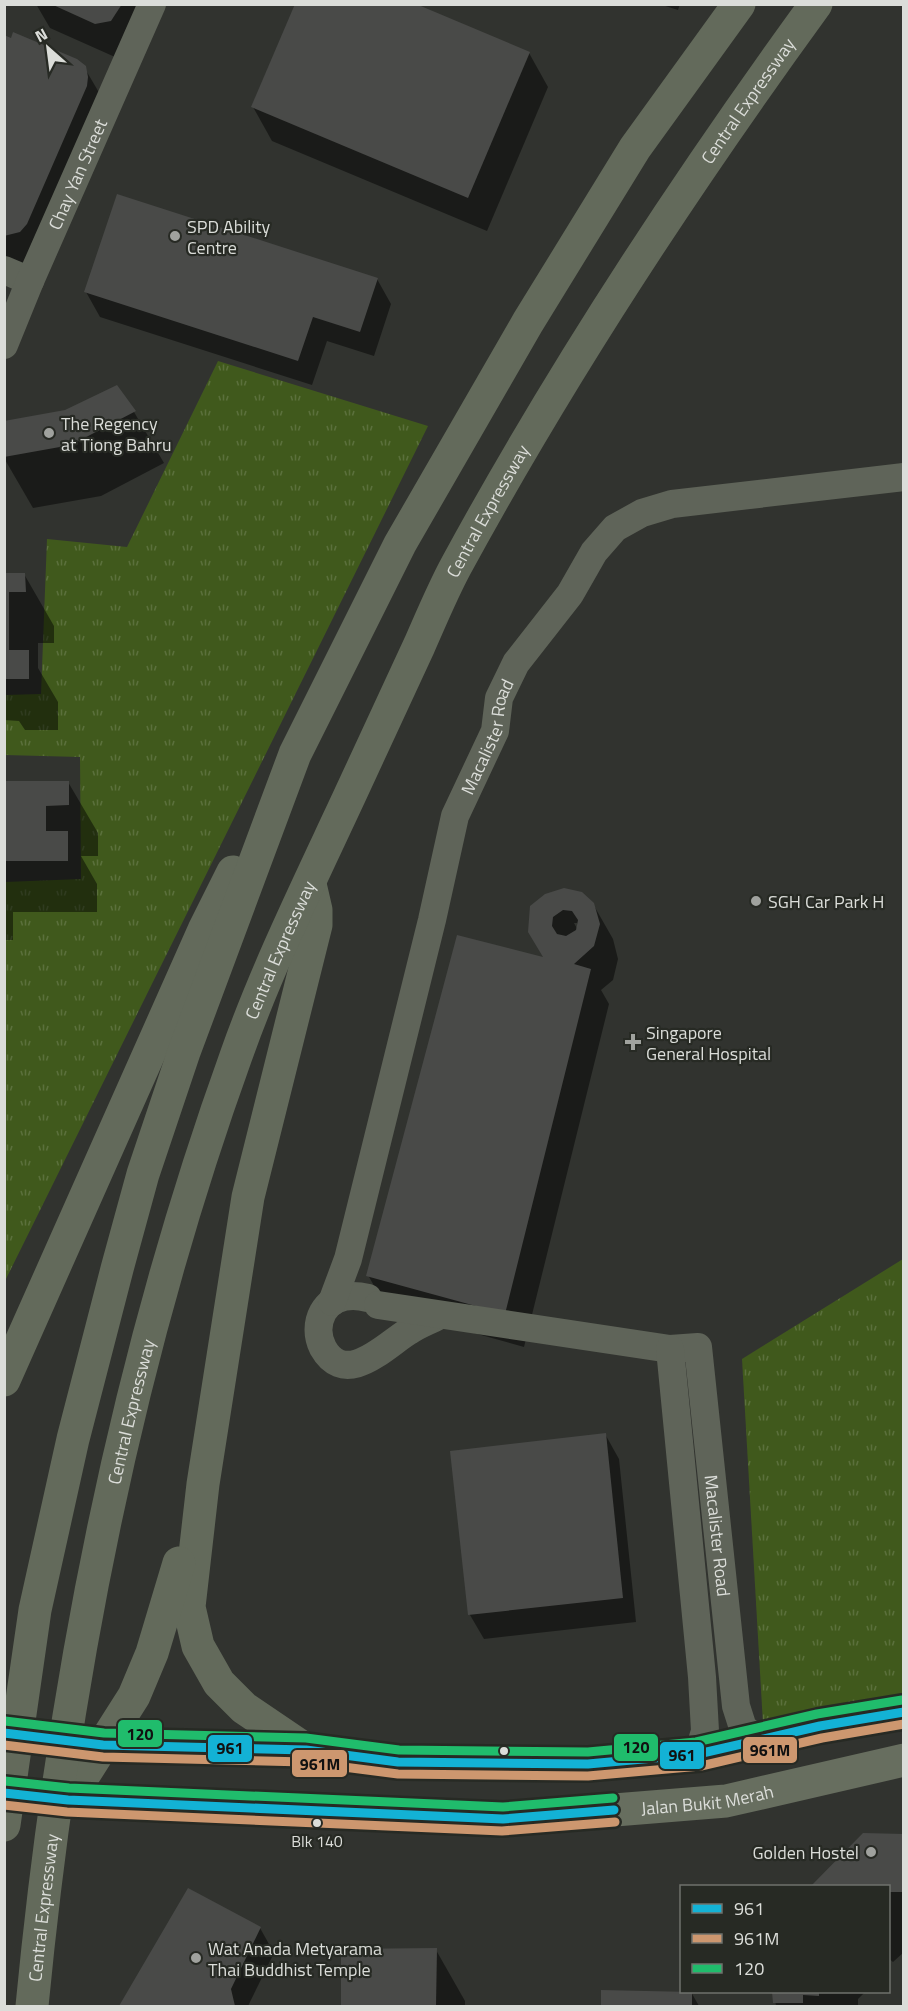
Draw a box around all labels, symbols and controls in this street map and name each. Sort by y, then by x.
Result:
north arrow [18,18,78,78]
text: N [30,22,51,48]
street label: Central Expressway [694,32,801,169]
street label: Chay Yan Street [41,114,114,234]
place label: SPD Ability Centre [187,213,271,261]
marker: SPD Ability Centre [168,229,182,243]
place label: The Regency at Tiong Bahru [61,410,172,458]
marker: The Regency at Tiong Bahru [42,426,56,440]
street label: Central Expressway [439,439,536,582]
street label: Macalister Road [454,674,520,799]
street label: Central Expressway [237,876,322,1023]
place label: SGH Car Park H [768,888,885,915]
marker: SGH Car Park H [749,894,763,908]
place label: Singapore General Hospital [646,1019,771,1067]
marker: Singapore General Hospital [624,1033,642,1051]
street label: Central Expressway [100,1336,161,1487]
street label: Macalister Road [698,1473,738,1598]
line badge: 120 [117,1719,163,1748]
text: 120 [127,1722,153,1746]
line badge: 120 [613,1733,659,1762]
line badge: 961 [207,1734,253,1763]
text: 120 [623,1735,649,1759]
text: 961 [217,1736,243,1760]
line badge: 961M [742,1736,798,1764]
text: 961M [750,1738,790,1762]
line badge: 961 [659,1741,705,1770]
text: 961 [669,1743,695,1767]
unlabelled marker [498,1745,510,1757]
line badge: 961M [291,1749,348,1778]
text: 961M [300,1752,340,1776]
street label: Jalan Bukit Merah [640,1777,776,1821]
marker: Blk 140 [311,1817,323,1829]
place label: Blk 140 [291,1829,343,1853]
street label: Central Expressway [21,1832,65,1983]
place label: Golden Hostel [753,1839,859,1866]
marker: Golden Hostel [864,1845,878,1859]
legend [680,1885,890,1993]
text: 961 [734,1895,764,1922]
text: 961M [734,1925,779,1952]
place label: Wat Anada Metyarama Thai Buddhist Temple [208,1935,382,1983]
marker: Wat Anada Metyarama Thai Buddhist Temple [189,1951,203,1965]
text: 120 [734,1955,764,1982]

